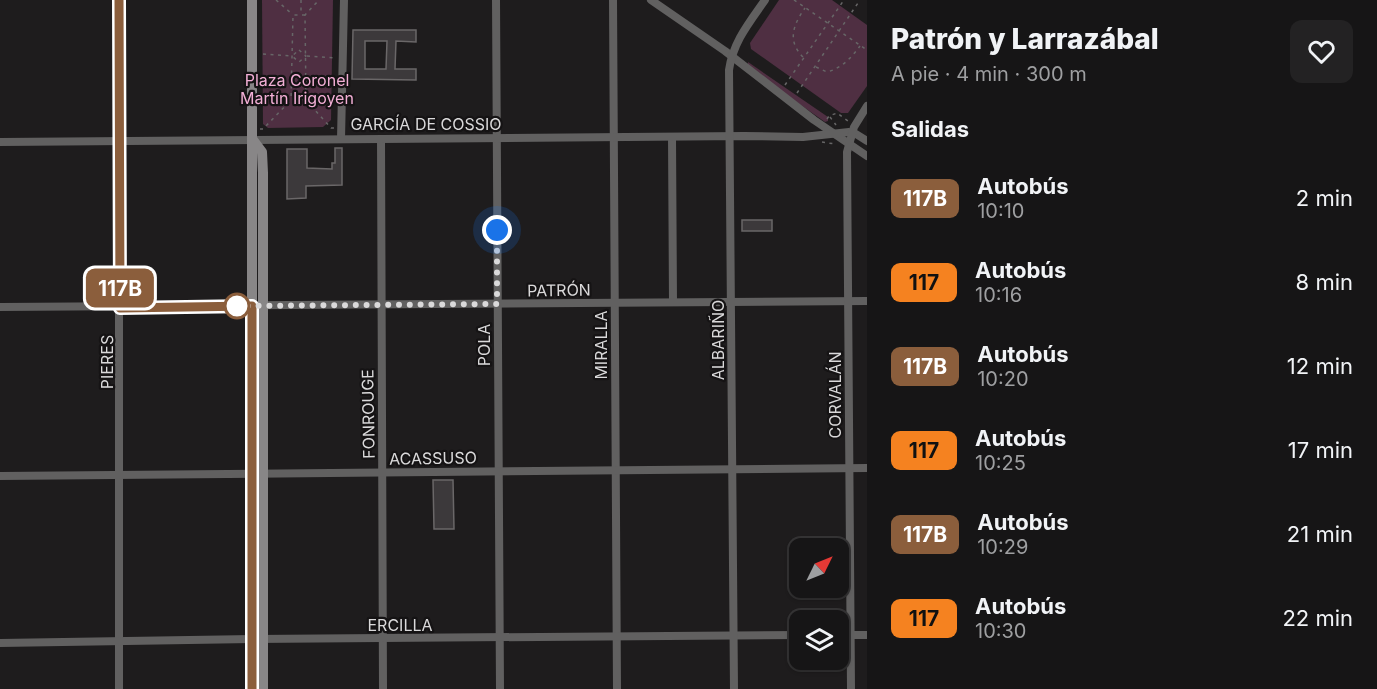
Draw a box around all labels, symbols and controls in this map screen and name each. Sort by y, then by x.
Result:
button: heart [1290,20,1353,83]
text: Patrón y Larrazábal [891,22,1159,56]
text: A pie · 4 min · 300 m [891,62,1087,86]
park label: Plaza Coronel Martín Irigoyen [240,70,354,108]
street label: GARCÍA DE COSSIO [350,114,502,134]
text: Salidas [891,116,969,142]
text: Autobús [977,173,1069,199]
text: 2 min [1296,185,1353,211]
text: 117B [903,186,947,211]
text: 10:10 [977,199,1024,223]
your location [482,215,512,245]
text: Autobús [975,257,1066,283]
line badge: 117B [78,268,162,308]
text: 8 min [1296,269,1353,295]
text: 117 [909,270,939,295]
text: 117B [98,276,142,301]
street label: PATRÓN [527,279,591,301]
text: 10:16 [975,283,1022,307]
unlabelled marker [224,293,250,319]
street label: ALBARIÑO [708,300,728,380]
street label: MIRALLA [591,310,611,380]
street label: POLA [474,324,494,366]
street label: PIERES [97,335,117,389]
text: Autobús [977,341,1069,367]
street label: CORVALÁN [825,351,845,439]
text: 12 min [1287,353,1353,379]
text: 117B [903,354,947,379]
text: 10:20 [977,367,1029,391]
street label: FONROUGE [357,369,379,459]
text: Autobús [975,425,1066,451]
text: 17 min [1288,437,1353,463]
text: 117 [909,438,939,463]
street label: ACASSUSO [389,447,477,469]
text: 10:25 [975,451,1026,475]
text: Autobús [977,509,1069,535]
text: 21 min [1287,521,1353,547]
text: 117B [903,522,947,547]
text: 10:29 [977,535,1028,559]
north arrow [789,538,849,598]
map controls [789,538,849,670]
text: Autobús [975,593,1066,619]
text: 22 min [1282,605,1353,631]
text: 117 [909,606,939,631]
button: layers [789,610,849,670]
street label: ERCILLA [367,615,433,635]
text: 10:30 [975,619,1026,643]

